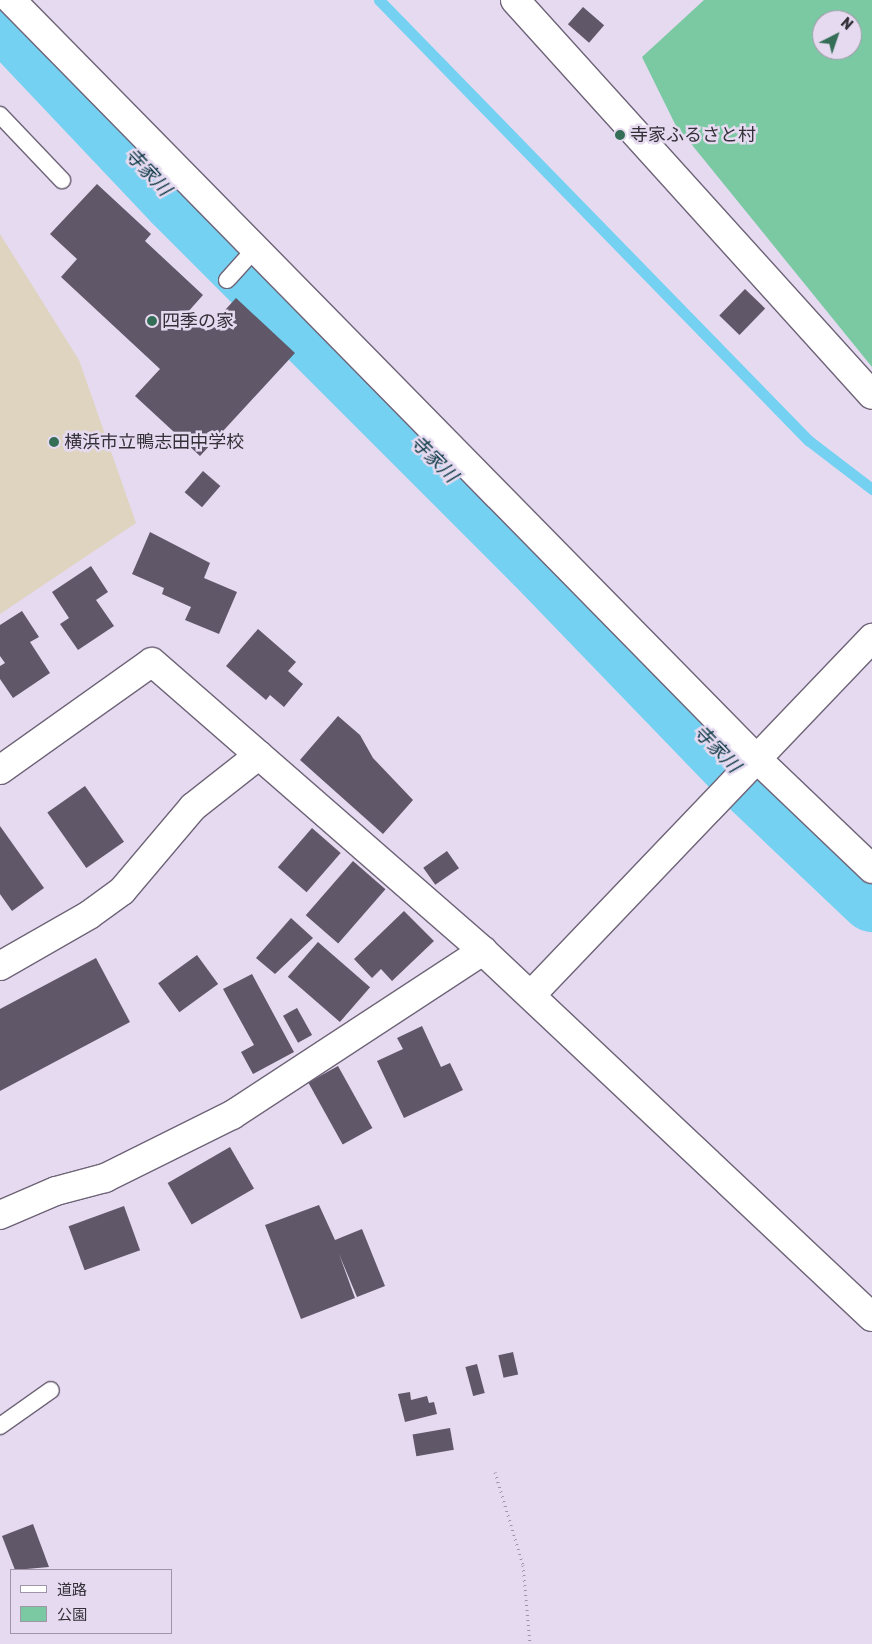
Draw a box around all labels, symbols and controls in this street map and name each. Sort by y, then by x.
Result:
north arrow [812,10,862,60]
text: N [837,14,856,34]
place label: 寺家ふるさと村 [630,124,756,146]
marker: 寺家ふるさと村 [614,129,626,141]
water label: 寺家川 [120,143,176,201]
place label: 四季の家 [162,310,234,332]
marker: 四季の家 [146,315,158,327]
place label: 横浜市立鴨志田中学校 [64,431,244,453]
water label: 寺家川 [406,431,462,487]
marker: 横浜市立鴨志田中学校 [48,436,60,448]
water label: 寺家川 [689,721,745,777]
legend [10,1569,172,1634]
text: 道路 [57,1581,87,1599]
text: 公園 [57,1606,87,1624]

